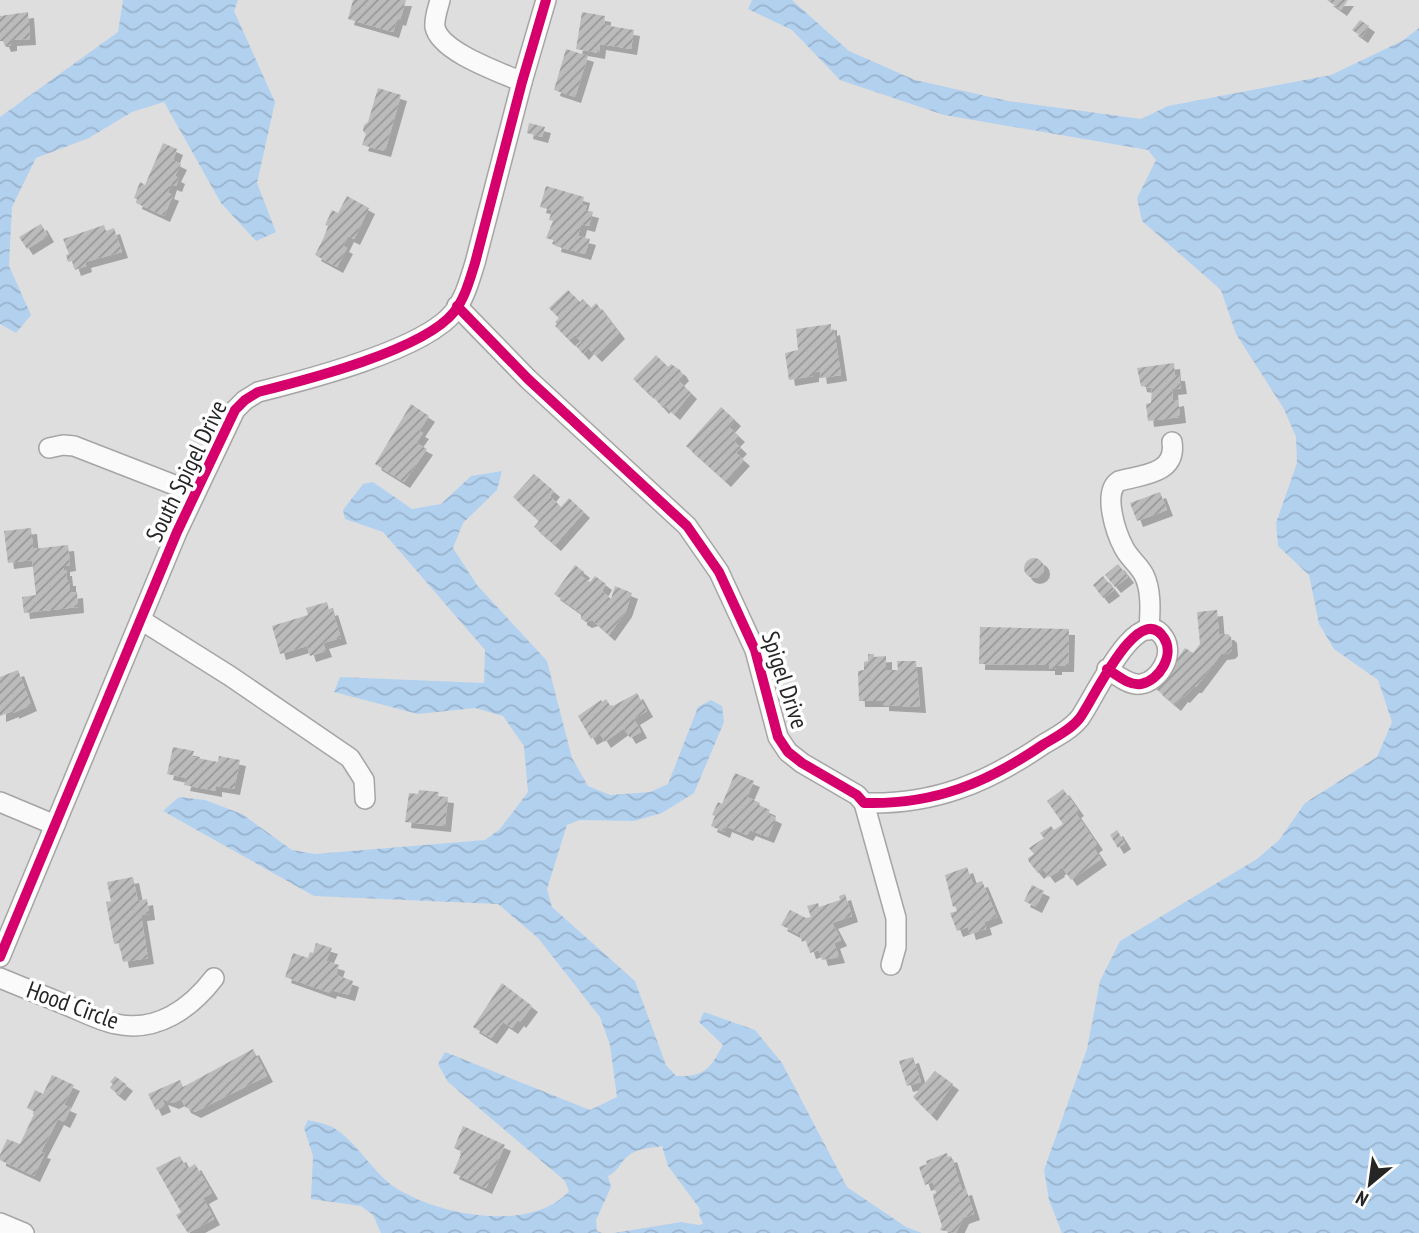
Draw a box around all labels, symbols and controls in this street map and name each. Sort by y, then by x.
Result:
street label: South Spigel Drive [138,395,234,547]
street label: Spigel Drive [755,627,815,733]
street label: Hood Circle [23,974,123,1036]
north arrow [1335,1149,1405,1219]
text: N [1351,1186,1372,1212]

